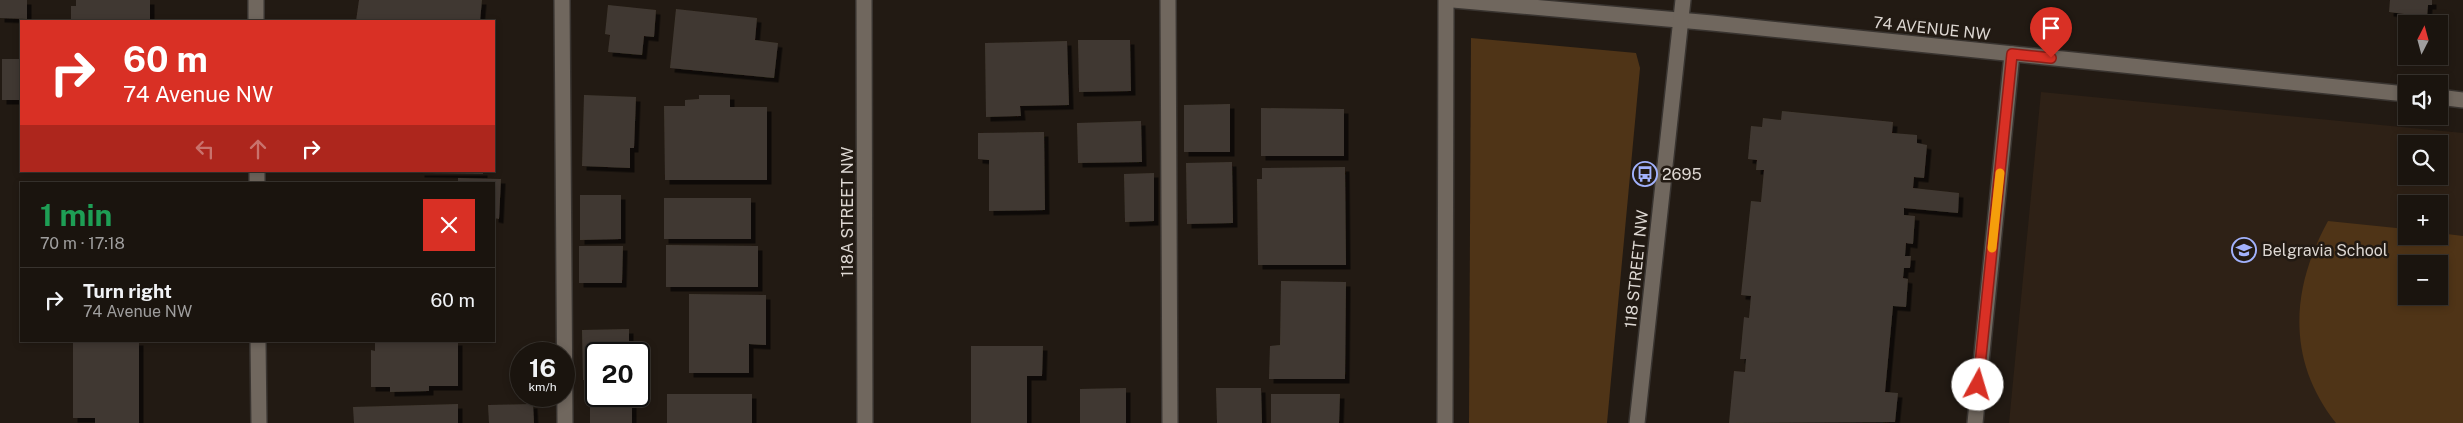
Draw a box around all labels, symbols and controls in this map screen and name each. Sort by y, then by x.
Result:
pin [2030,7,2072,58]
street label: 74 AVENUE NW [1872,13,1992,44]
icon: arrive [2037,14,2065,42]
north arrow [2398,15,2448,65]
map controls [2398,15,2448,305]
text: 60 m [123,39,208,80]
icon: right [40,40,105,105]
button: sound [2398,75,2448,125]
text: 74 Avenue NW [123,81,273,107]
icon: left [191,135,219,163]
icon: ahead [244,135,272,163]
icon: right [297,135,325,163]
button: search [2398,135,2448,185]
street label: 118A STREET NW [838,147,857,277]
bus stop icon: 2695 [1632,161,1658,187]
place label: 2695 [1662,165,1702,184]
button: + [2398,195,2448,245]
text: 1 min [40,197,112,233]
button: close [423,199,475,251]
street label: 118 STREET NW [1621,209,1652,329]
text: 70 m · 17:18 [40,234,125,253]
school or university icon: Belgravia School [2231,237,2257,263]
place label: Belgravia School [2262,241,2388,260]
button: − [2398,255,2448,305]
text: Turn right [83,280,172,302]
icon: right [40,286,68,314]
text: 60 m [431,289,475,311]
text: 74 Avenue NW [83,302,192,321]
speed limit sign: 20 [585,342,650,407]
text: 16 [529,353,556,383]
position arrow [1951,358,2003,410]
text: km/h [528,380,557,394]

